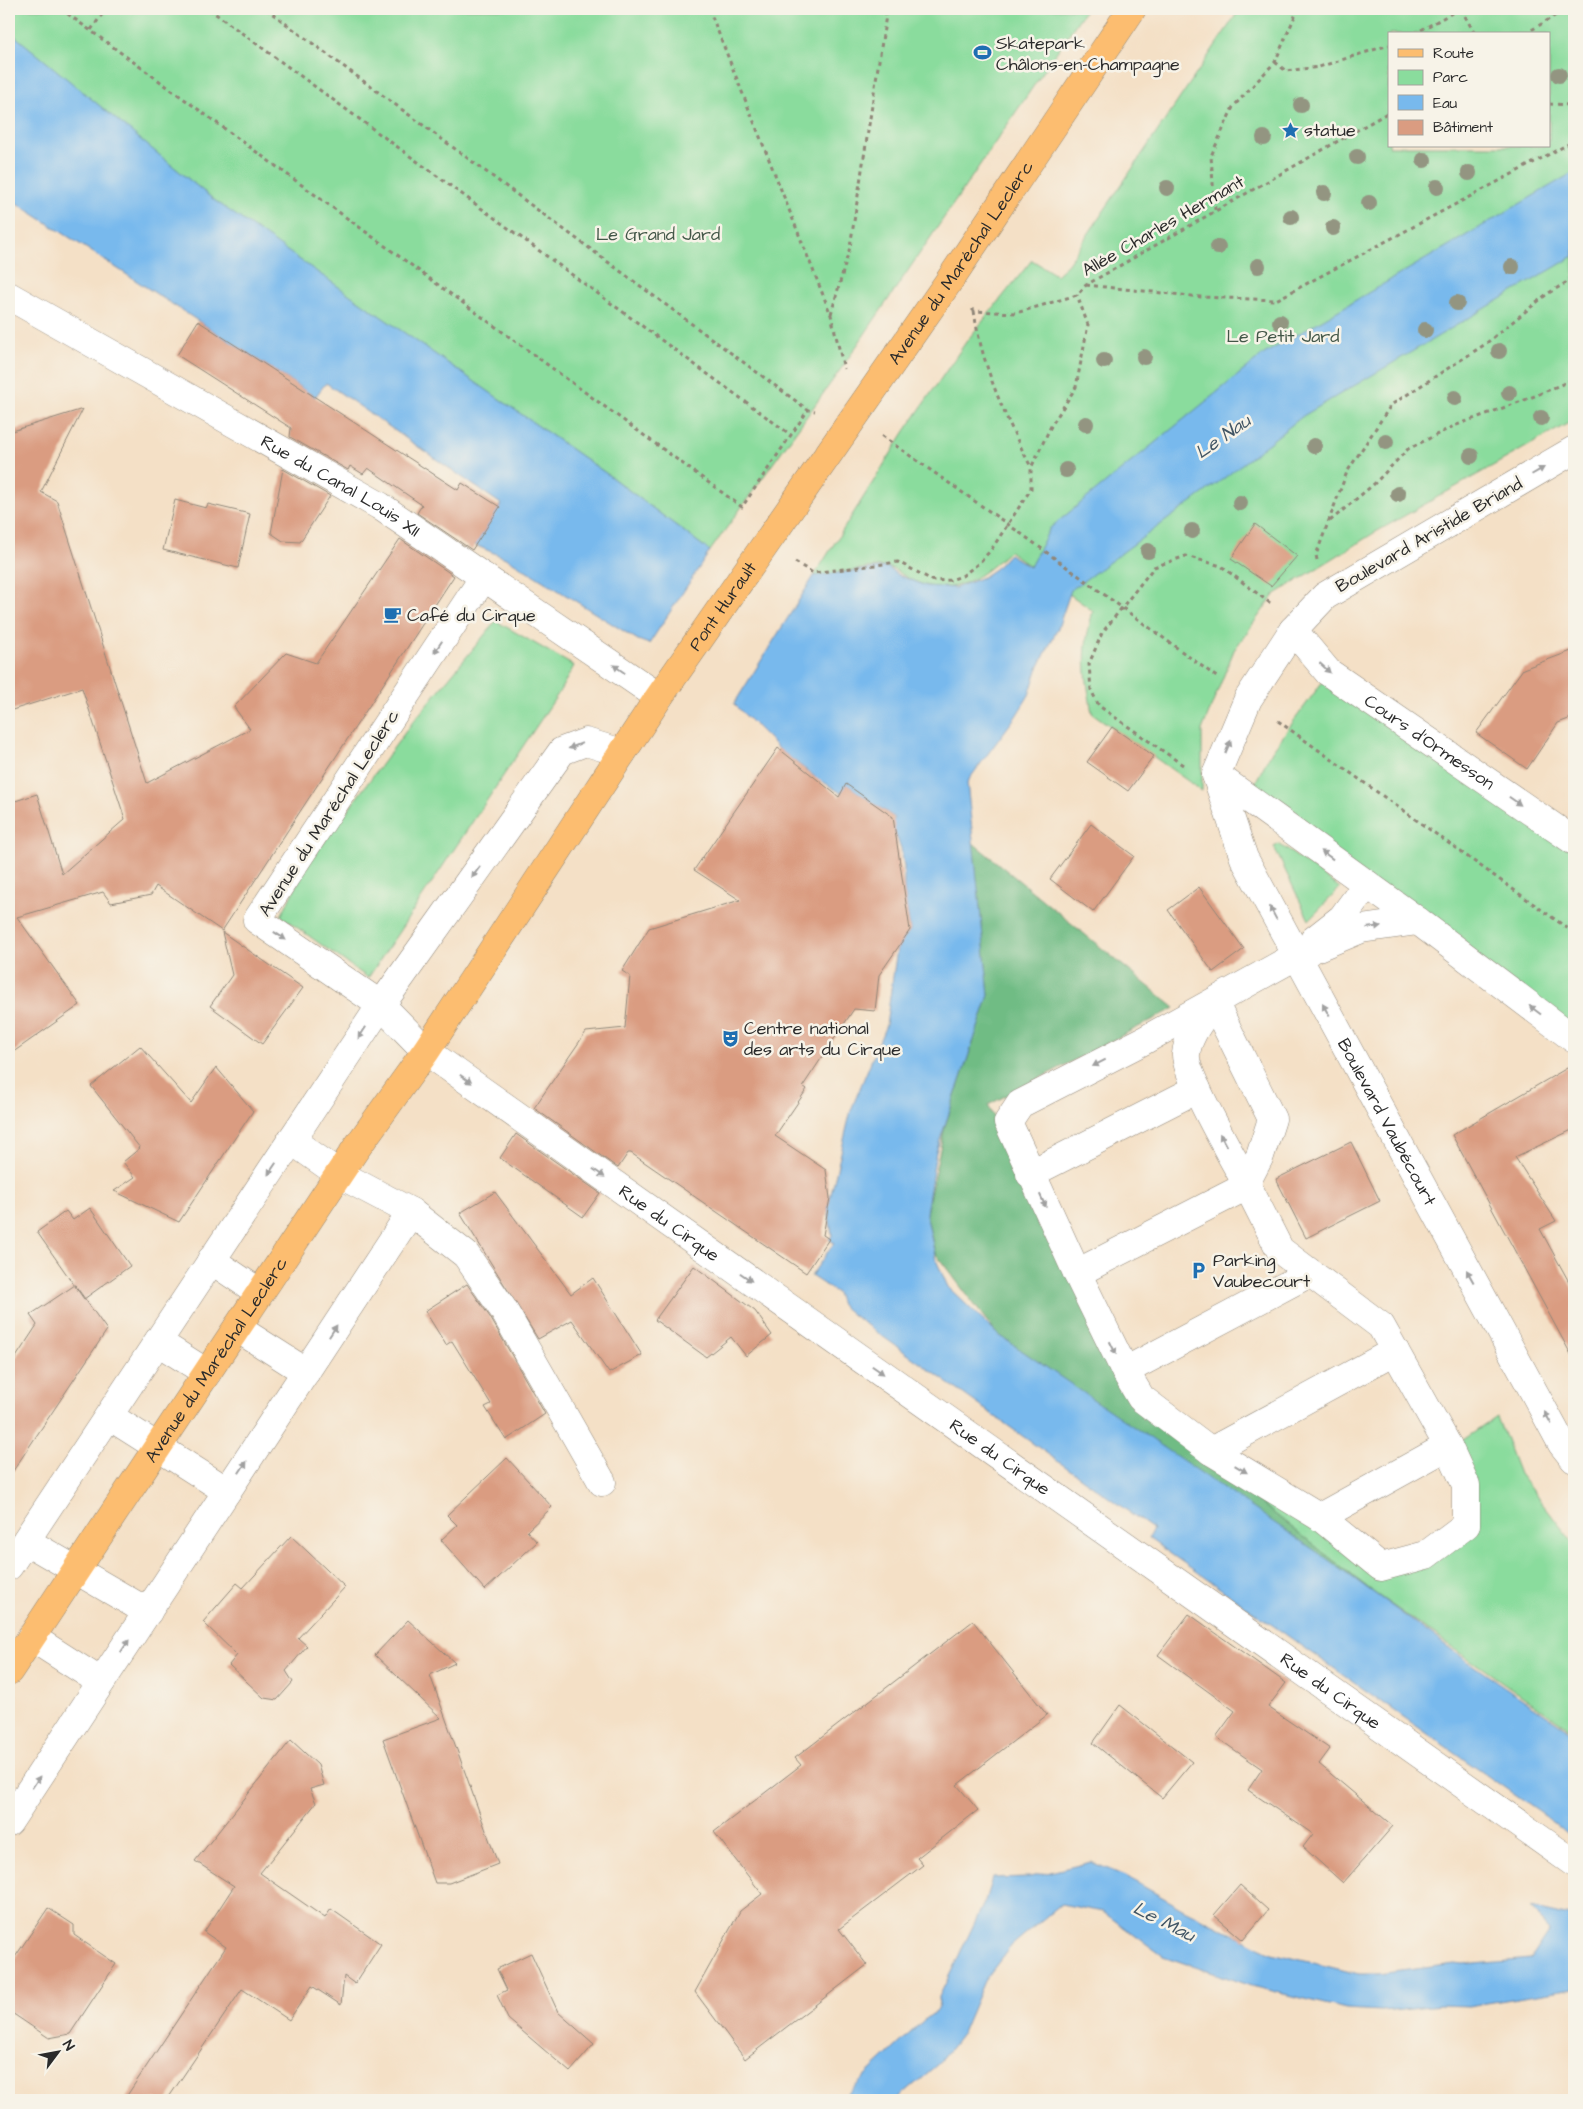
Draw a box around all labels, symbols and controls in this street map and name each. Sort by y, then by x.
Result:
place label: Skatepark Châlons-en-Champagne [996,31,1180,78]
legend [1388,32,1550,148]
sports icon: Skatepark Châlons-en-Champagne [972,43,992,63]
text: Route [1433,43,1474,64]
text: Parc [1433,67,1468,88]
text: Eau [1433,93,1458,114]
text: Bâtiment [1433,117,1493,138]
place label: statue [1304,118,1356,143]
place icon: statue [1280,120,1300,140]
street label: Avenue du Maréchal Leclerc [882,155,1039,370]
street label: Allée Charles Hermant [1077,169,1249,283]
park label: Le Grand Jard [596,222,720,247]
park label: Le Petit Jard [1227,324,1339,349]
water label: Le Nau [1190,407,1257,466]
street label: Rue du Canal Louis XII [256,429,425,543]
one-way arrow [1531,467,1545,475]
street label: Boulevard Aristide Briand [1331,471,1527,599]
street label: Pont Hurault [683,556,763,656]
place label: Café du Cirque [407,603,536,628]
cafe icon: Café du Cirque [383,605,403,625]
one-way arrow [433,640,443,654]
one-way arrow [1318,662,1330,674]
one-way arrow [612,664,626,674]
street label: Cours d'Ormesson [1359,688,1500,796]
street label: Avenue du Maréchal Leclerc [253,705,405,921]
one-way arrow [1225,740,1233,754]
one-way arrow [567,742,582,750]
one-way arrow [1508,796,1522,806]
one-way arrow [1321,850,1334,860]
one-way arrow [471,865,481,879]
one-way arrow [1269,905,1277,920]
one-way arrow [1367,923,1383,931]
one-way arrow [273,931,287,941]
one-way arrow [1321,1003,1330,1017]
one-way arrow [1529,1004,1542,1015]
place label: Centre national des arts du Cirque [744,1016,901,1062]
one-way arrow [357,1026,367,1040]
theatre icon: Centre national des arts du Cirque [720,1028,740,1048]
street label: Boulevard Vaubécourt [1332,1034,1443,1211]
one-way arrow [1092,1059,1106,1067]
one-way arrow [459,1074,473,1084]
one-way arrow [1219,1132,1227,1147]
one-way arrow [267,1162,277,1175]
one-way arrow [592,1168,605,1178]
street label: Rue du Cirque [614,1179,725,1268]
one-way arrow [1039,1194,1047,1208]
place label: Parking Vaubecourt [1213,1248,1311,1294]
street label: Avenue du Maréchal Leclerc [139,1252,293,1467]
parking icon: Parking Vaubecourt [1189,1260,1209,1280]
one-way arrow [1466,1269,1475,1282]
one-way arrow [739,1272,752,1282]
one-way arrow [328,1324,338,1338]
one-way arrow [1109,1340,1117,1355]
one-way arrow [871,1365,885,1375]
one-way arrow [1544,1411,1552,1426]
street label: Rue du Cirque [945,1413,1056,1501]
one-way arrow [239,1460,248,1473]
one-way arrow [1234,1464,1247,1473]
one-way arrow [120,1639,130,1653]
street label: Rue du Cirque [1275,1647,1386,1735]
one-way arrow [31,1775,40,1788]
water label: Le Mau [1128,1895,1201,1950]
north arrow [32,2026,82,2076]
text: N [57,2037,79,2055]

